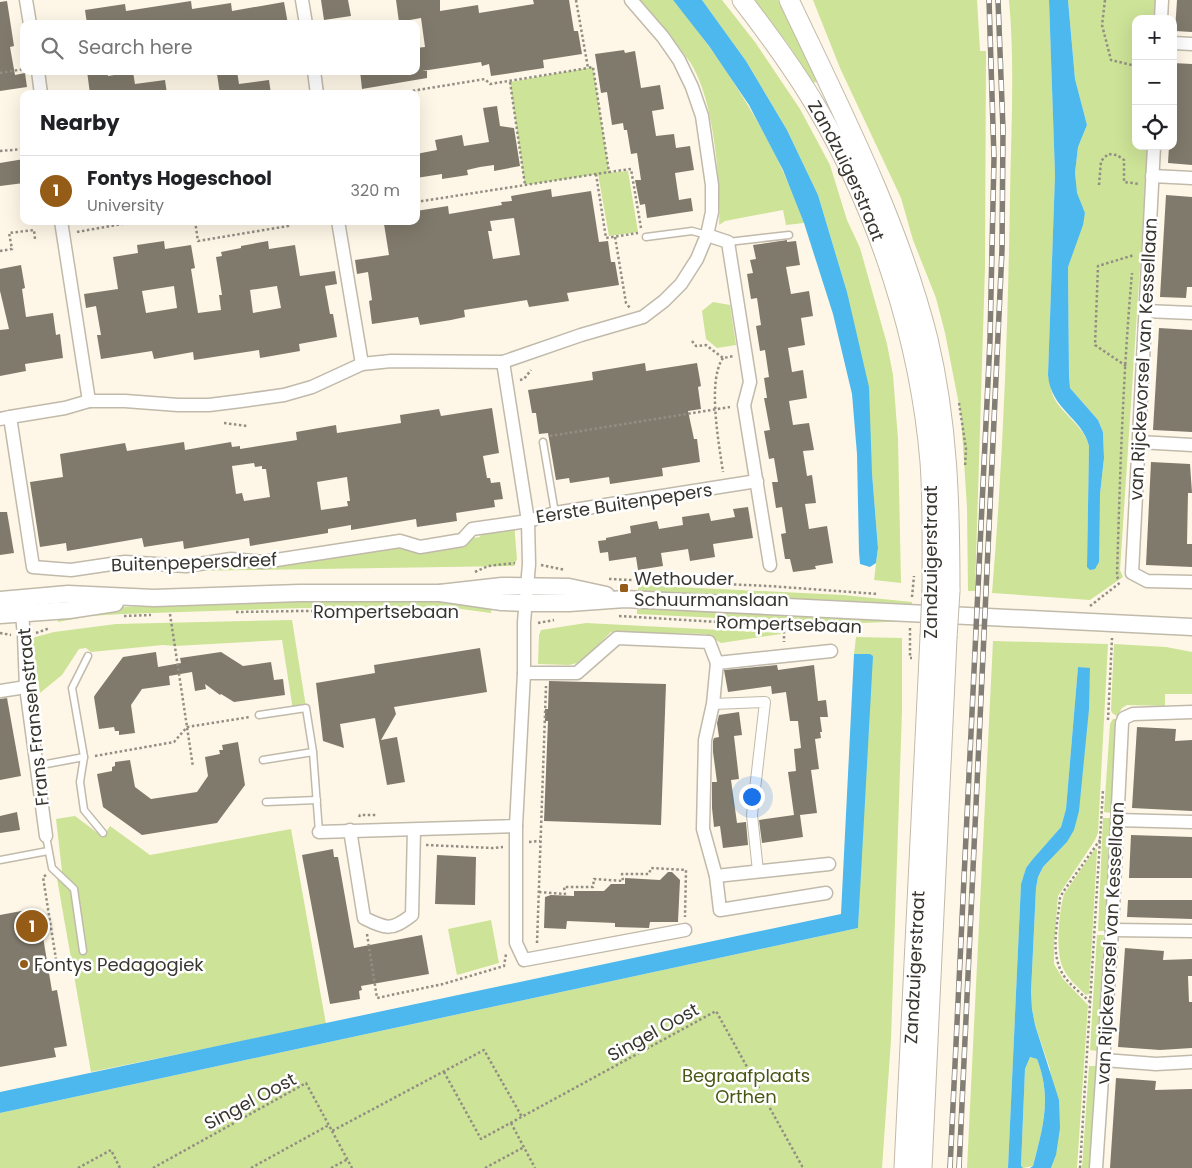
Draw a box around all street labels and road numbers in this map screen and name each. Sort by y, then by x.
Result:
street label: Zandzuigerstraat [803,95,891,244]
street label: van Rijckevorsel van Kessellaan [1123,217,1163,501]
street label: Eerste Buitenpepers [534,477,714,529]
street label: Zandzuigerstraat [918,485,943,639]
street label: Buitenpepersdreef [111,547,278,577]
street label: Rompertsebaan [313,599,459,624]
street label: Rompertsebaan [716,609,862,639]
street label: Frans Fransenstraat [11,627,55,807]
street label: van Rijckevorsel van Kessellaan [1090,801,1130,1085]
street label: Zandzuigerstraat [898,890,930,1044]
street label: Singel Oost [603,997,703,1067]
street label: Singel Oost [200,1066,300,1136]

